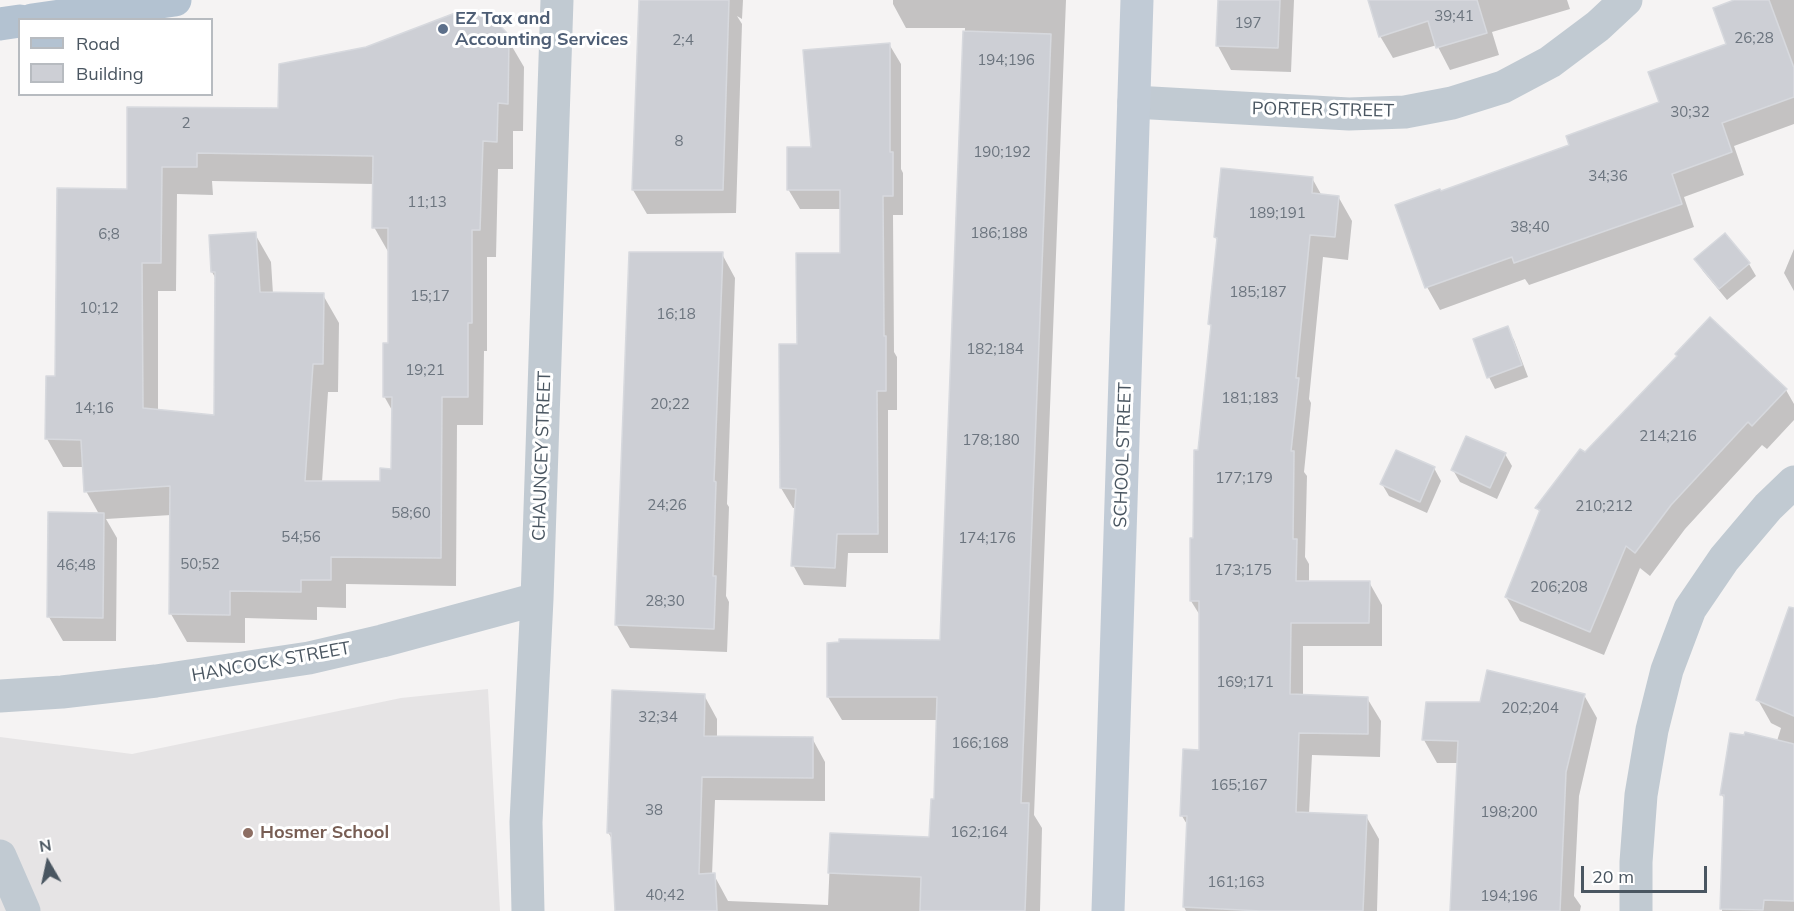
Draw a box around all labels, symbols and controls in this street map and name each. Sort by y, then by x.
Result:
house number: 39;41 [1434,7,1474,25]
place label: EZ Tax and Accounting Services [455,8,628,50]
house number: 197 [1235,14,1261,32]
legend [18,18,213,96]
marker: EZ Tax and Accounting Services [436,22,450,36]
house number: 26;28 [1734,29,1774,47]
house number: 2;4 [672,31,694,49]
text: Road [76,32,120,55]
house number: 194;196 [977,51,1035,69]
text: Building [76,62,144,85]
street label: PORTER STREET [1252,98,1394,122]
house number: 30;32 [1670,103,1710,121]
house number: 2 [182,114,190,132]
house number: 8 [675,132,683,150]
house number: 190;192 [973,143,1031,161]
house number: 34;36 [1588,167,1628,185]
house number: 11;13 [407,193,447,211]
house number: 189;191 [1248,204,1306,222]
house number: 38;40 [1510,218,1550,236]
house number: 186;188 [970,224,1028,242]
house number: 6;8 [98,225,120,243]
house number: 185;187 [1229,283,1287,301]
house number: 15;17 [410,287,450,305]
house number: 10;12 [79,299,119,317]
house number: 16;18 [656,305,696,323]
house number: 182;184 [966,340,1024,358]
house number: 19;21 [405,361,445,379]
street label: CHAUNCEY STREET [528,371,556,541]
street label: SCHOOL STREET [1110,382,1136,528]
house number: 181;183 [1221,389,1279,407]
house number: 20;22 [650,395,690,413]
house number: 14;16 [74,399,114,417]
house number: 214;216 [1639,427,1697,445]
house number: 178;180 [962,431,1020,449]
house number: 177;179 [1215,469,1273,487]
house number: 24;26 [647,496,687,514]
house number: 210;212 [1575,497,1633,515]
house number: 58;60 [391,504,431,522]
house number: 54;56 [281,528,321,546]
house number: 174;176 [958,529,1016,547]
house number: 50;52 [180,555,220,573]
house number: 46;48 [56,556,96,574]
house number: 173;175 [1214,561,1272,579]
house number: 206;208 [1530,578,1588,596]
house number: 28;30 [645,592,685,610]
street label: HANCOCK STREET [190,637,352,687]
house number: 169;171 [1216,673,1274,691]
house number: 202;204 [1501,699,1559,717]
house number: 32;34 [638,708,678,726]
house number: 166;168 [951,734,1009,752]
house number: 165;167 [1210,776,1268,794]
house number: 38 [645,801,663,819]
house number: 198;200 [1480,803,1538,821]
place label: Hosmer School [260,822,389,844]
house number: 162;164 [950,823,1008,841]
marker: Hosmer School [241,826,255,840]
north arrow [18,833,78,893]
text: N [38,834,53,856]
scale bar [1584,854,1710,892]
text: 20 m [1592,865,1634,888]
house number: 161;163 [1207,873,1265,891]
house number: 40;42 [645,886,685,904]
house number: 194;196 [1480,887,1538,905]

